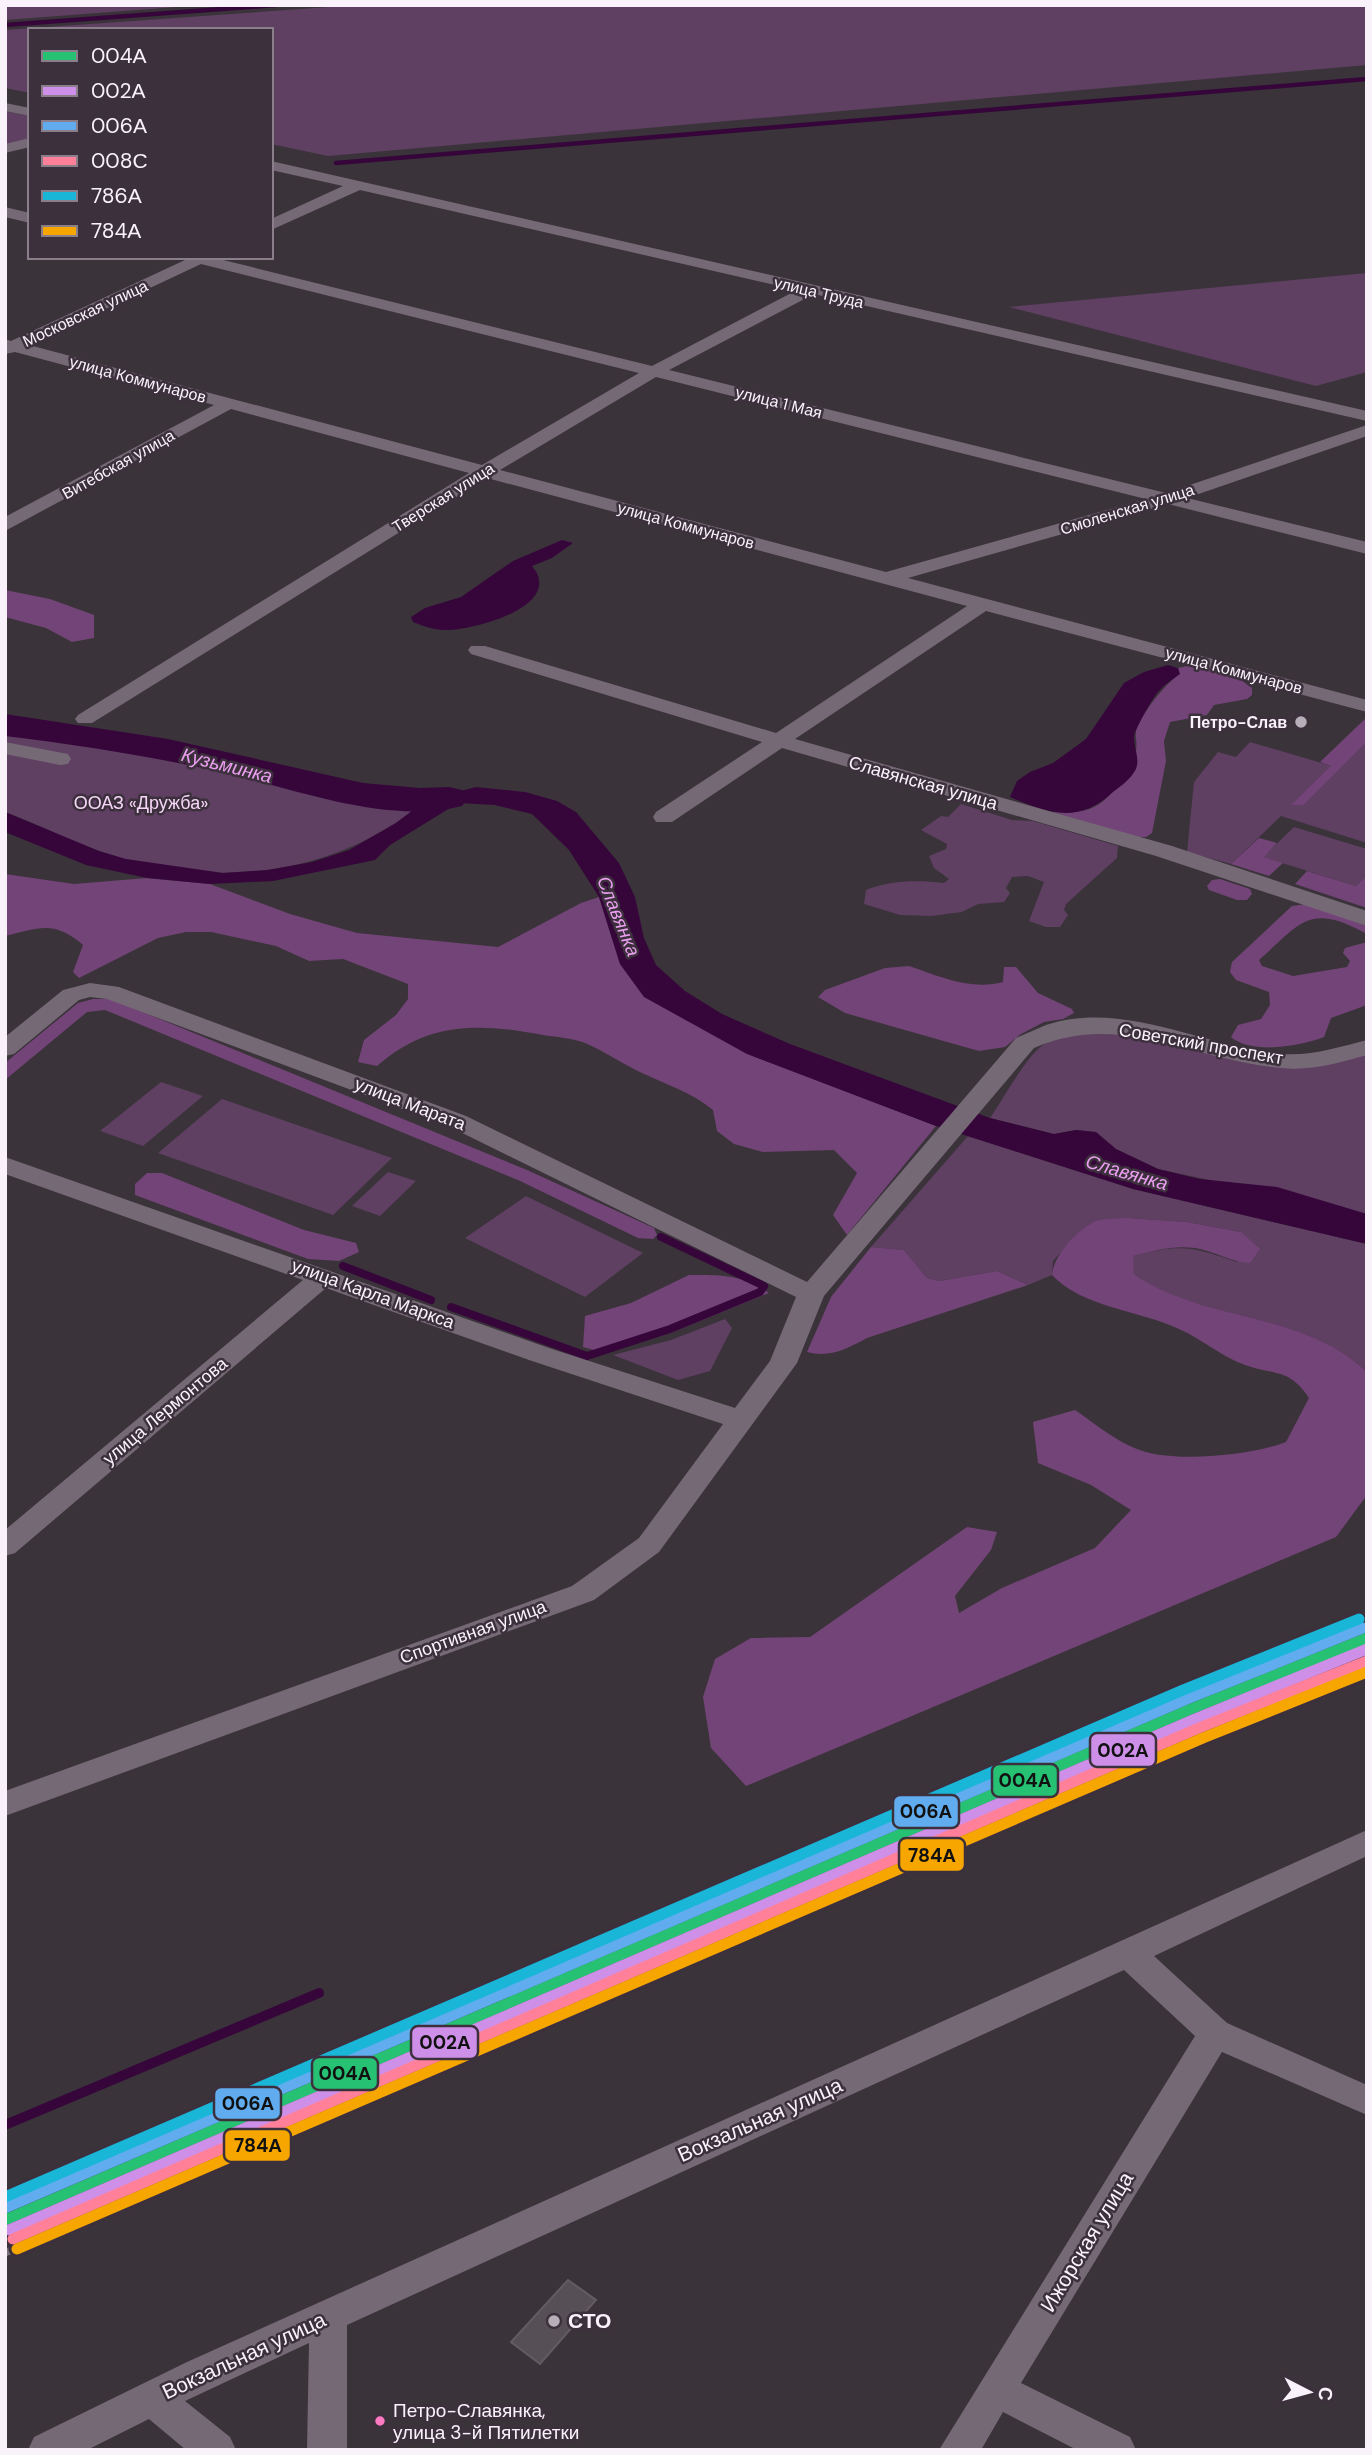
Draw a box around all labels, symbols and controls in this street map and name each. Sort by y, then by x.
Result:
legend [28,28,273,259]
text: 004А [91,42,146,70]
text: 002А [91,77,146,105]
text: 006А [91,112,147,140]
text: 008С [91,147,148,175]
text: 786А [91,182,142,210]
text: 784А [91,217,141,245]
street label: улица Труда [772,272,866,313]
street label: Московская улица [19,275,151,352]
street label: улица Коммунаров [67,351,209,408]
street label: улица 1 Мая [733,382,824,423]
street label: Витебская улица [58,425,178,504]
street label: Тверская улица [388,458,498,537]
street label: Смоленская улица [1057,479,1197,540]
street label: улица Коммунаров [615,497,757,554]
street label: улица Коммунаров [1163,642,1305,699]
place label: Петро-Слав [1190,712,1287,733]
marker: Петро-Слав [1293,714,1309,730]
water label: Кузьминка [179,742,275,789]
street label: Славянская улица [846,750,1001,816]
park label: ООАЗ «Дружба» [74,791,208,815]
water label: Славянка [591,872,646,960]
street label: Советский проспект [1117,1018,1285,1070]
street label: улица Марата [351,1072,470,1137]
water label: Славянка [1083,1149,1171,1196]
street label: улица Карла Маркса [288,1253,459,1335]
street label: улица Лермонтова [98,1351,233,1470]
street label: Спортивная улица [396,1594,550,1670]
line badge: 002А [1090,1733,1156,1767]
text: 002А [1097,1738,1149,1763]
line badge: 004А [992,1764,1058,1797]
text: 004А [999,1768,1052,1793]
line badge: 006А [893,1795,959,1828]
text: 006А [900,1799,953,1824]
line badge: 784А [899,1838,965,1872]
text: 784А [908,1843,956,1868]
line badge: 002А [411,2026,478,2059]
text: 002А [419,2030,471,2055]
line badge: 004А [312,2057,378,2090]
text: 004А [319,2061,372,2086]
street label: Вокзальная улица [673,2071,847,2169]
line badge: 006А [214,2087,281,2120]
text: 006А [222,2091,275,2116]
line badge: 784А [224,2129,291,2162]
text: 784А [234,2133,282,2158]
street label: Ижорская улица [1034,2166,1140,2317]
street label: Вокзальная улица [158,2306,331,2406]
place label: СТО [568,2307,611,2335]
marker: СТО [546,2313,562,2329]
north arrow [1274,2357,1344,2427]
text: С [1312,2386,1339,2402]
place label: Петро-Славянка, улица 3-й Пятилетки [393,2398,579,2445]
marker: Петро-Славянка, улица 3-й Пятилетки [373,2414,387,2428]

